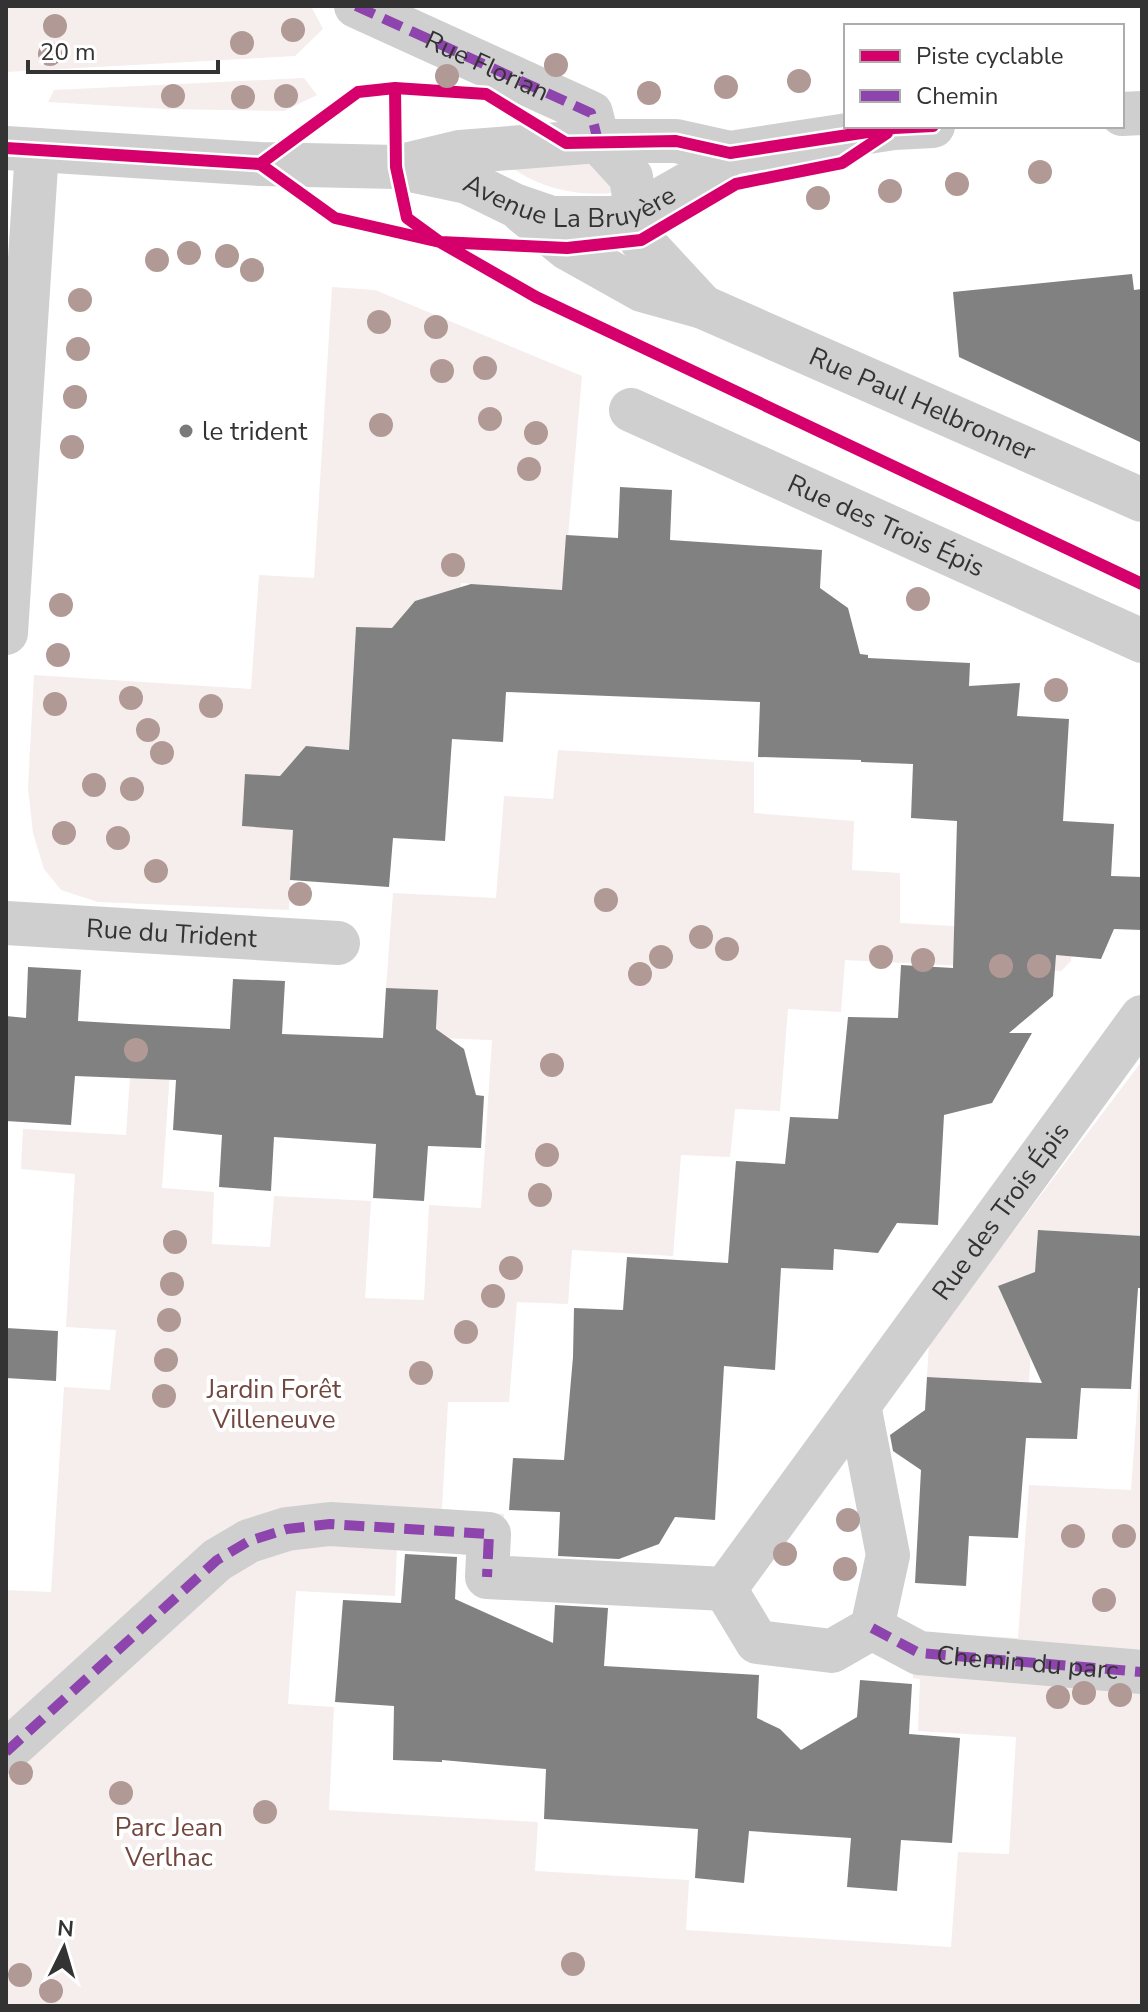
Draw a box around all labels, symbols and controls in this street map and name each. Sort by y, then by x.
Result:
street label: Rue Florian [419,22,555,109]
scale bar [28,24,218,74]
legend [844,24,1124,128]
text: 20 m [40,36,96,68]
text: Piste cyclable [916,40,1063,72]
text: Chemin [916,80,998,112]
street label: Avenue La Bruyère [458,166,682,236]
street label: Rue Paul Helbronner [804,338,1042,469]
place label: le trident [202,414,308,449]
marker: le trident [177,422,195,440]
street label: Rue des Trois Épis [782,466,990,585]
street label: Rue du Trident [85,910,259,956]
street label: Rue des Trois Épis [924,1115,1077,1307]
park label: Jardin Forêt Villeneuve [206,1372,342,1437]
street label: Chemin du parc [935,1637,1120,1687]
park label: Parc Jean Verlhac [115,1810,223,1875]
north arrow [24,1908,104,1988]
text: N [56,1913,75,1945]

